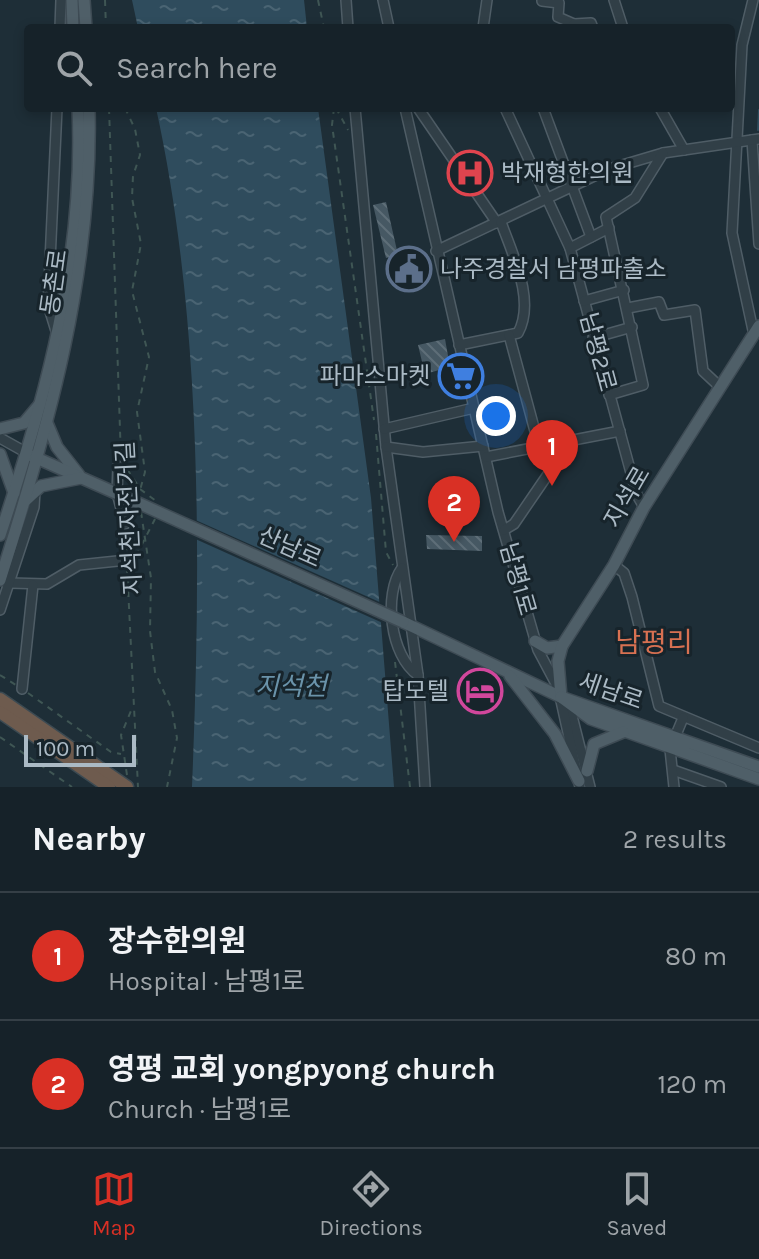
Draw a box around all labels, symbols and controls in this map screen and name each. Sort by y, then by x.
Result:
search box [24,24,735,112]
icon: search [52,46,96,90]
text: Search here [116,50,277,86]
hospital icon: 박재형한의원 [446,149,494,197]
place label: 박재형한의원 [501,159,633,187]
public building icon: 나주경찰서 남평파출소 [385,245,433,293]
street label: 동촌로 [36,247,72,317]
place label: 나주경찰서 남평파출소 [440,255,667,283]
street label: 남평2로 [574,310,622,394]
supermarket icon: 파마스마켓 [437,352,485,400]
place label: 파마스마켓 [320,362,430,390]
your location [476,396,516,436]
pin: 1 [526,420,578,486]
street label: 지석천자전거길 [111,440,147,596]
street label: 지석로 [598,461,656,533]
pin: 2 [428,476,480,542]
street label: 산남로 [254,521,326,573]
street label: 남평1로 [494,539,542,619]
district label: 남평리 [615,626,693,659]
hotel icon: 탑모텔 [456,667,504,715]
street label: 세남로 [575,667,647,715]
water label: 지석천 [255,671,330,702]
place label: 탑모텔 [383,677,449,705]
scale bar [24,731,136,767]
text: 100 m [36,736,95,762]
text: Nearby [32,819,146,859]
text: 2 results [623,824,727,855]
text: 장수한의원 [108,923,246,959]
text: 1 [53,941,63,972]
text: 80 m [665,941,727,972]
text: Hospital · 남평1로 [108,966,305,997]
text: 영평 교회 yongpyong church [108,1051,496,1087]
text: 2 [50,1069,66,1100]
text: 120 m [657,1069,727,1100]
text: Church · 남평1로 [108,1094,291,1125]
tab: Map [92,1167,136,1241]
tab: Directions [319,1167,423,1241]
tab: Saved [606,1167,667,1241]

